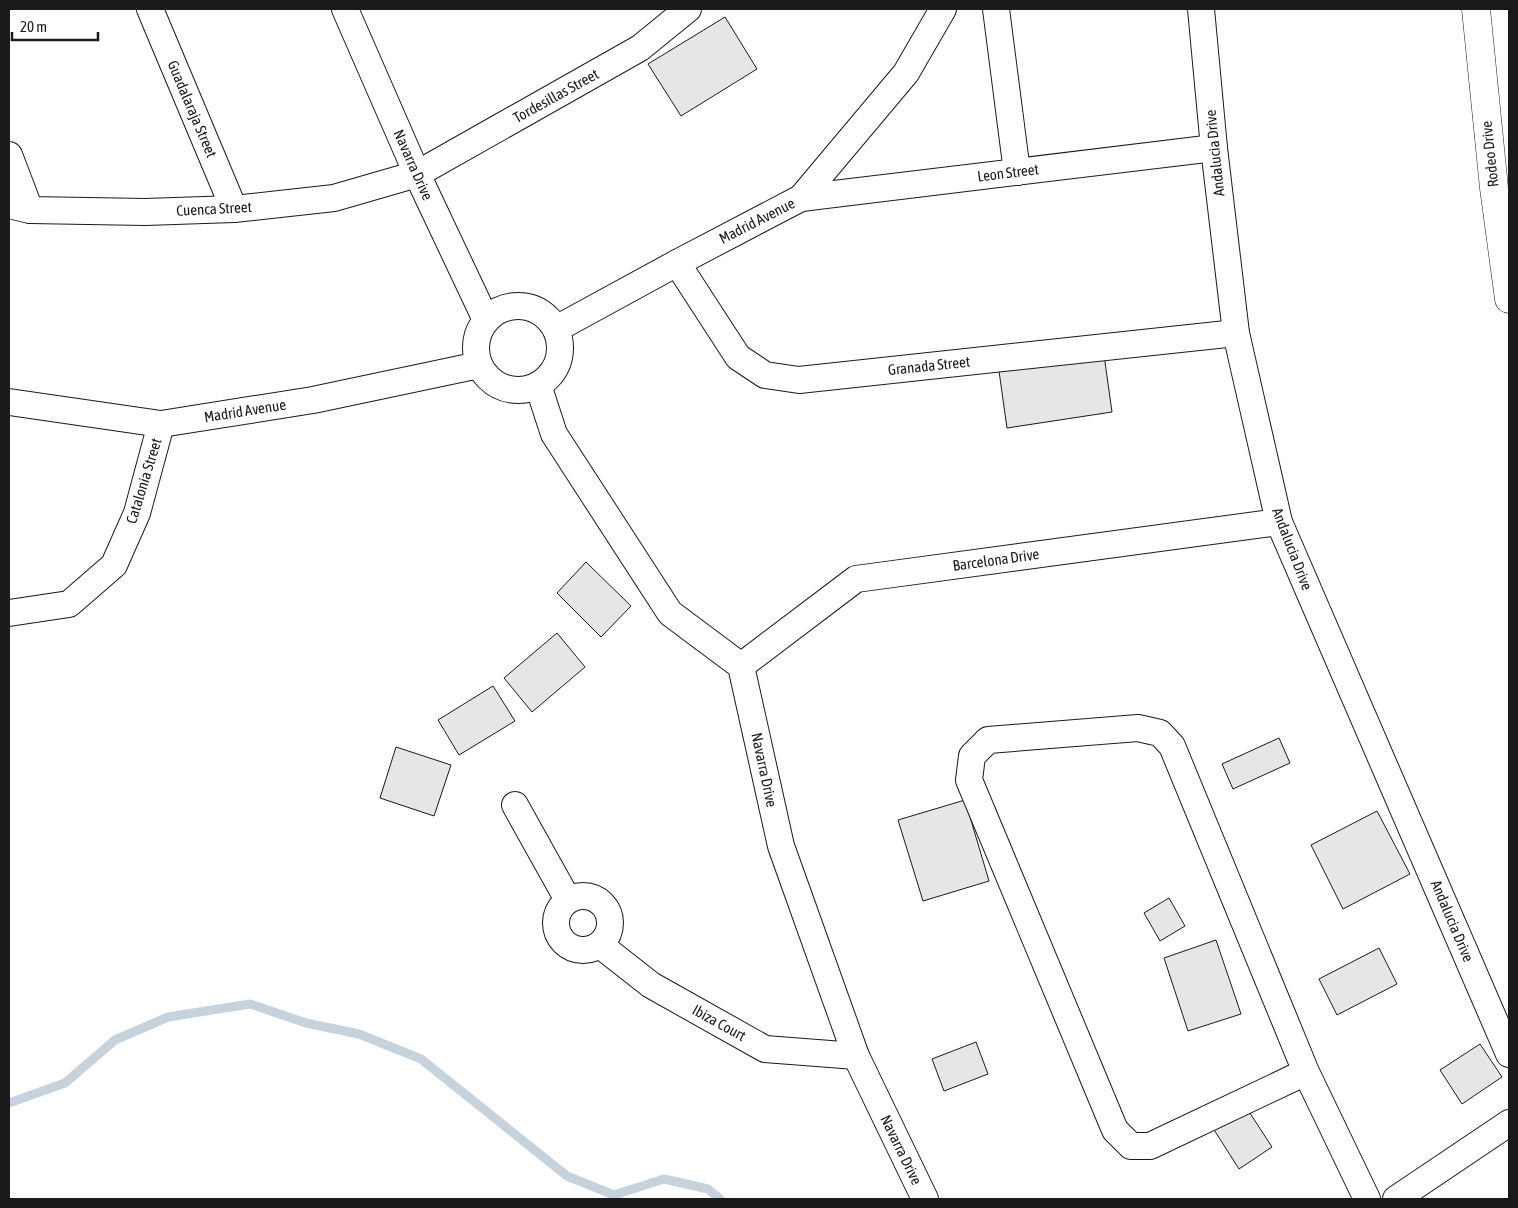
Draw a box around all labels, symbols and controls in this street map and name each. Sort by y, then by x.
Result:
scale bar [12,10,99,42]
text: 20 m [20,18,47,35]
street label: Guadalaraja Street [164,58,221,160]
street label: Tordesillas Street [510,65,601,126]
street label: Andalucia Drive [1201,109,1228,197]
street label: Rodeo Drive [1478,120,1501,188]
street label: Navarra Drive [390,127,437,203]
street label: Leon Street [976,160,1040,185]
street label: Madrid Avenue [716,194,798,247]
street label: Cuenca Street [176,198,252,219]
street label: Granada Street [887,353,971,378]
street label: Madrid Avenue [203,396,287,425]
street label: Catalonia Street [122,436,165,526]
street label: Andalucia Drive [1269,505,1316,593]
street label: Barcelona Drive [952,545,1040,574]
street label: Navarra Drive [748,731,781,809]
street label: Andalucia Drive [1428,877,1477,964]
street label: Ibiza Court [690,1001,749,1044]
street label: Navarra Drive [877,1112,926,1188]

